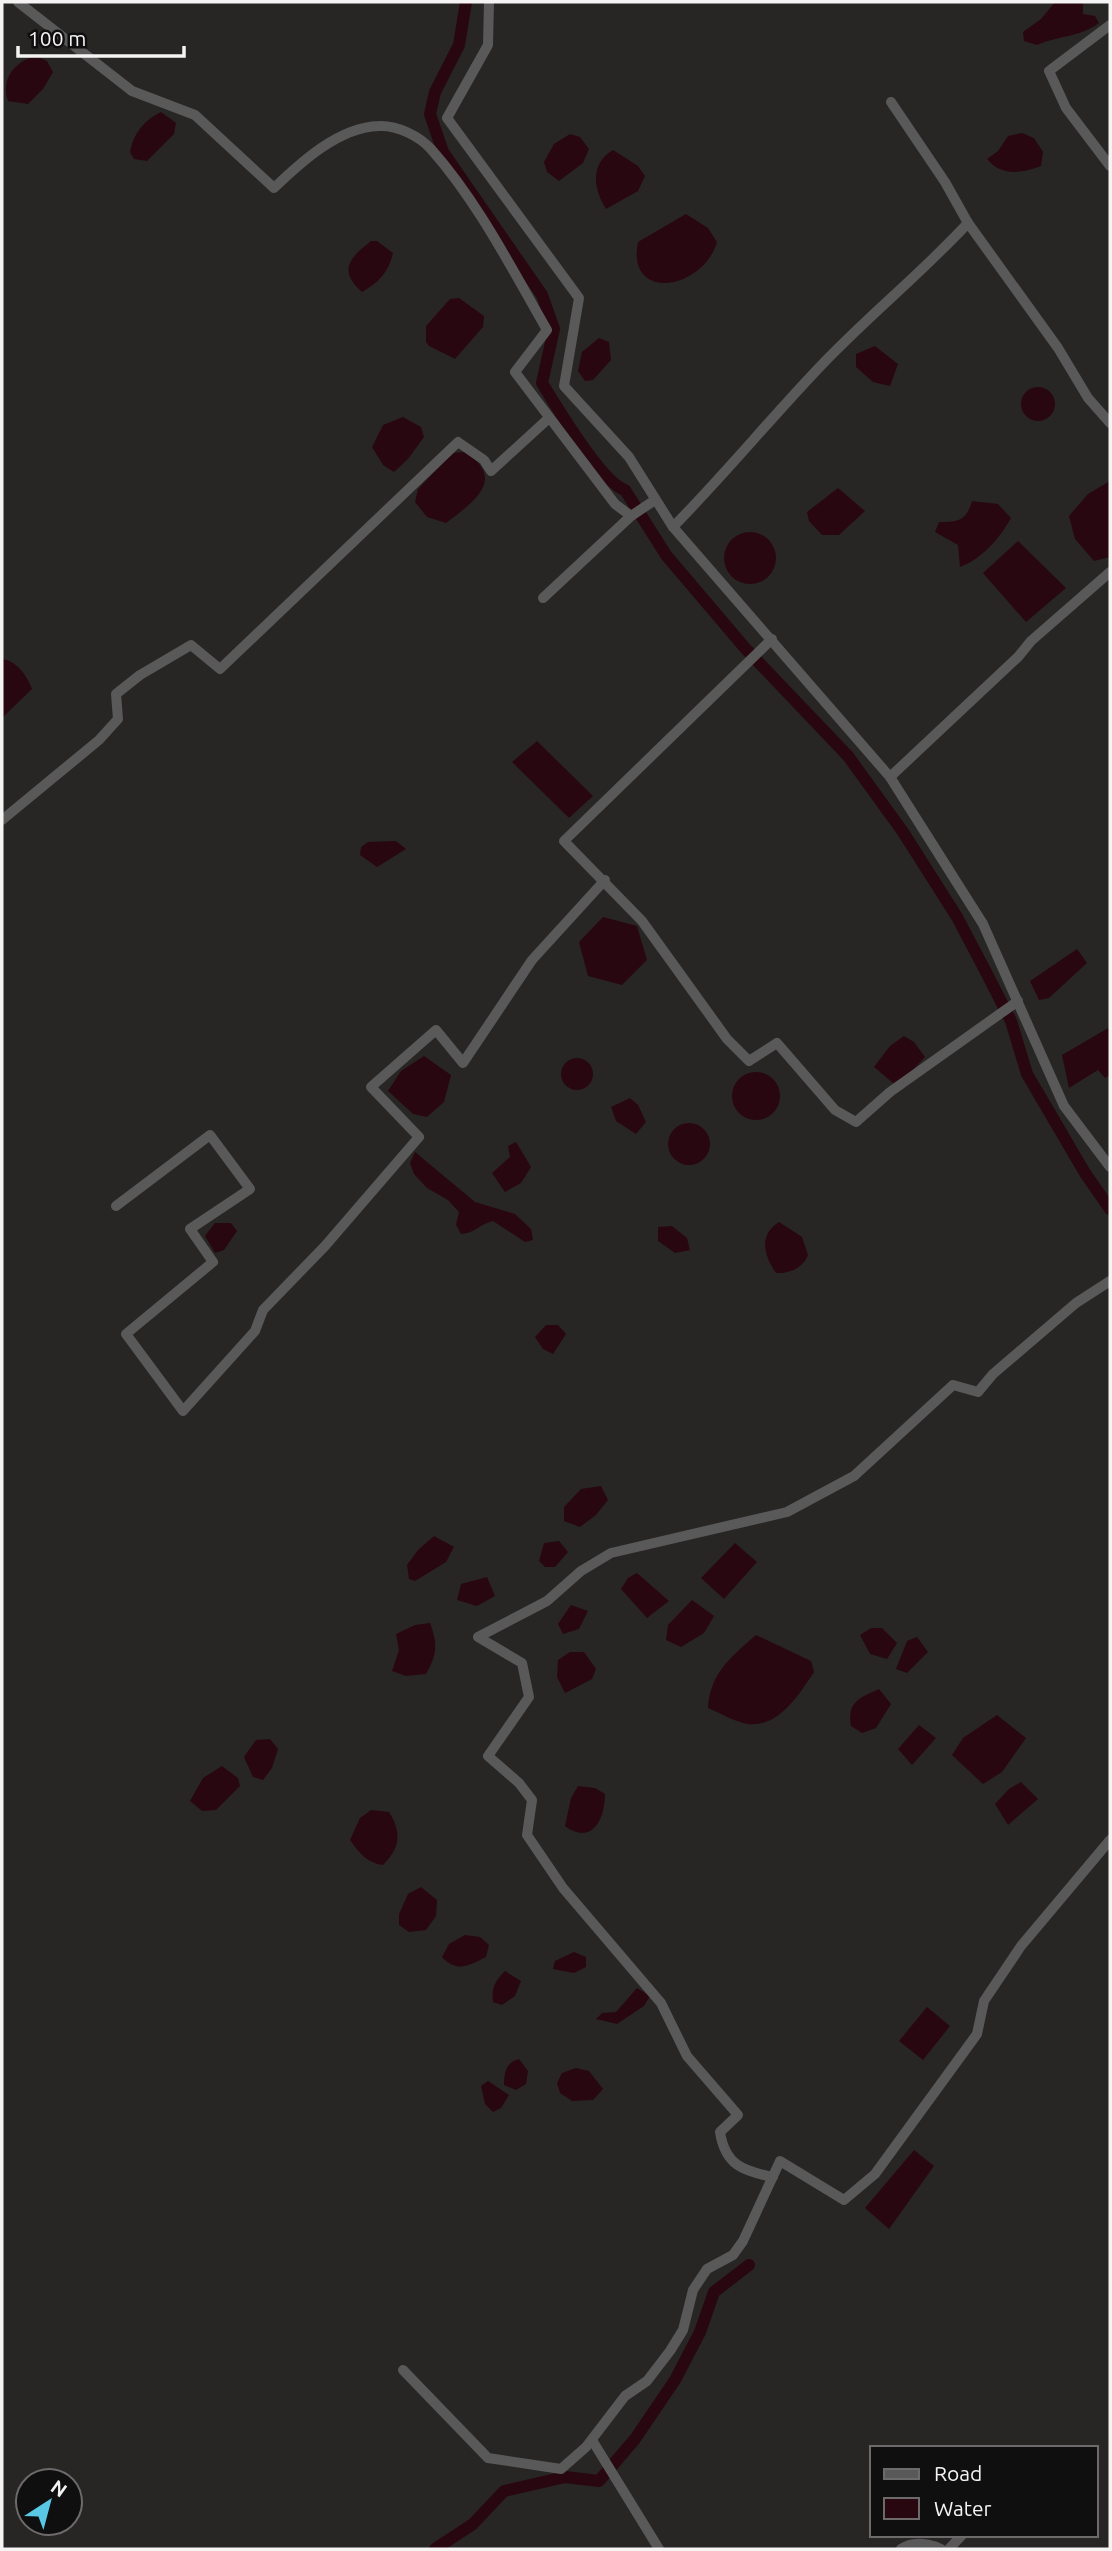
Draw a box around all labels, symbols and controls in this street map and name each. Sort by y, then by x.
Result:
scale bar [18,14,184,58]
text: 100 m [28,26,86,50]
legend [870,2446,1098,2537]
text: Road [934,2461,982,2485]
north arrow [14,2467,84,2537]
text: N [47,2475,71,2501]
text: Water [934,2496,992,2520]

